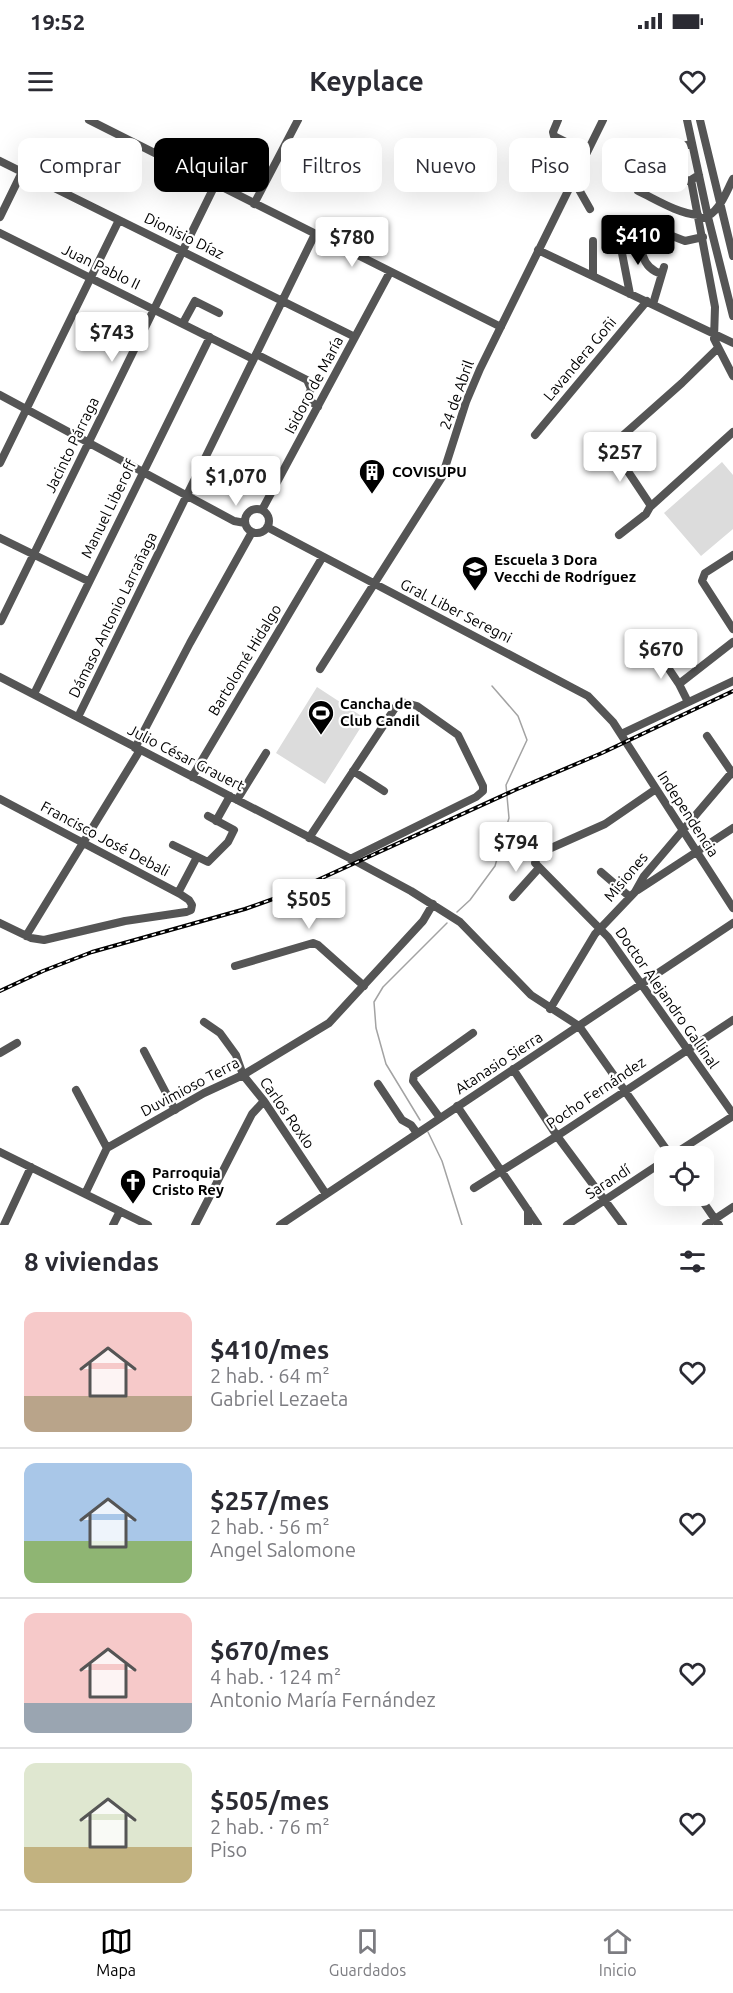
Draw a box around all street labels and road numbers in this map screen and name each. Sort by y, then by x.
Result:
street label: Dionisio Díaz [142,209,227,262]
street label: Juan Pablo II [59,240,143,293]
street label: Lavandera Goñi [540,313,619,404]
street label: Isidoro de María [281,333,346,436]
street label: 24 de Abril [436,358,477,432]
street label: Jacinto Párraga [41,394,102,495]
street label: Manuel Liberoff [77,456,140,561]
street label: Dámaso Antonio Larrañaga [65,529,160,700]
street label: Gral. Liber Seregni [398,575,515,646]
street label: Bartolomé Hidalgo [205,601,285,718]
street label: Julio César Grauert [125,721,247,794]
street label: Independencia [654,768,723,860]
street label: Francisco José Debali [38,797,172,880]
street label: Misiones [600,849,651,905]
street label: Doctor Alejandro Gallinal [612,924,723,1071]
street label: Atanasio Sierra [452,1028,546,1097]
street label: Duvimioso Terra [138,1053,242,1120]
street label: Pocho Fernández [543,1053,649,1132]
street label: Carlos Roxlo [257,1074,318,1152]
street label: Sarandí [582,1161,634,1202]

